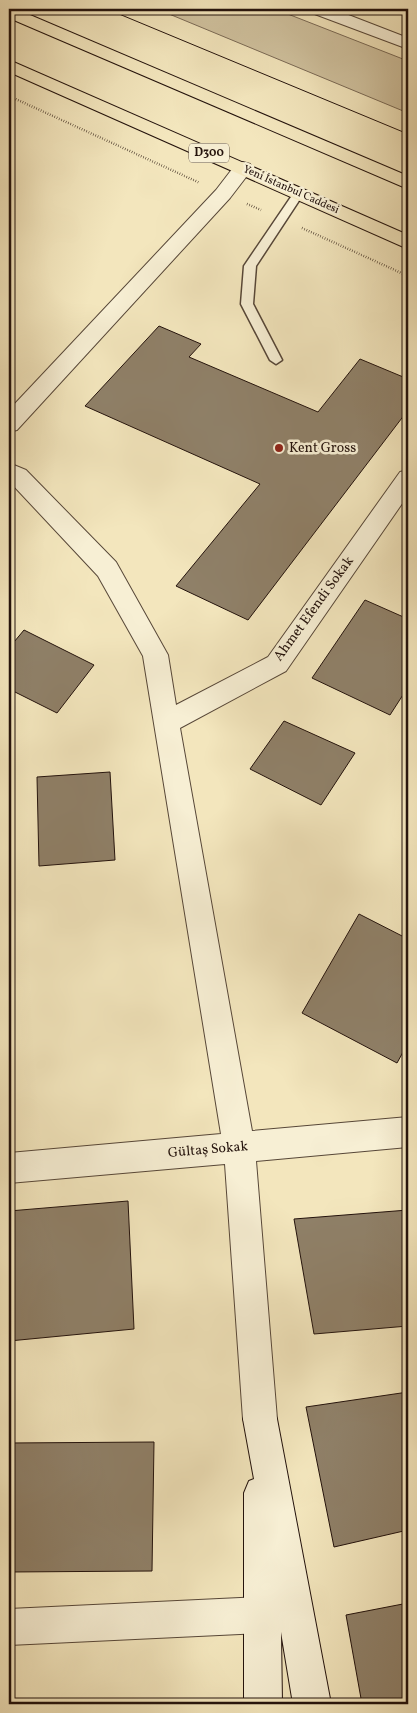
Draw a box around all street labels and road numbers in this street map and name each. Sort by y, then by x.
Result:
road number: D300 [189,144,229,162]
street label: Yeni İstanbul Caddesi [241,162,341,218]
street label: Ahmet Efendi Sokak [269,552,359,665]
street label: Gültaş Sokak [167,1137,249,1163]

